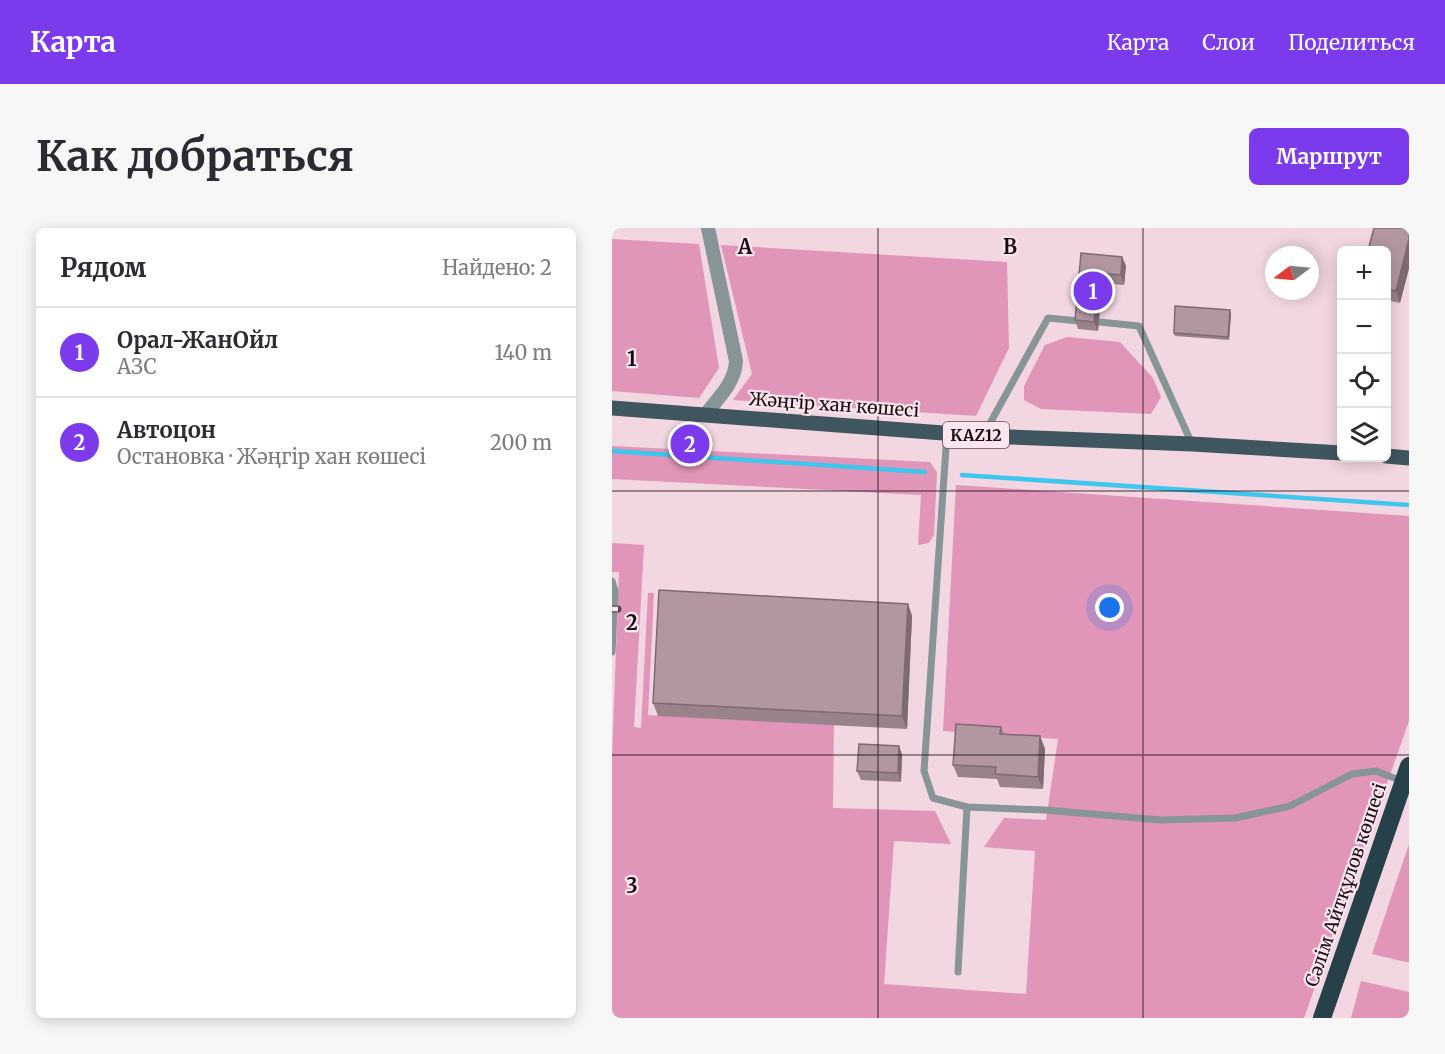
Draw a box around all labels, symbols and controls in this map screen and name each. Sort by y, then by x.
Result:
text: Карта [30,24,116,60]
text: Карта [1107,29,1169,56]
text: Слои [1202,29,1255,56]
text: Поделиться [1288,29,1415,56]
button: Маршрут [1249,128,1409,185]
text: Как добраться [36,130,354,182]
text: A [737,234,753,259]
text: B [1003,234,1017,259]
north arrow [1265,246,1319,300]
map controls [1337,246,1391,462]
button: + [1337,246,1391,300]
text: Рядом [60,251,146,284]
text: Найдено: 2 [442,255,552,280]
pin: 1 [1074,268,1112,314]
button: − [1337,300,1391,354]
text: Орал-ЖанОйл [117,326,278,354]
text: 1 [75,340,84,365]
text: 140 m [495,340,552,365]
text: 1 [627,346,637,371]
text: АЗС [117,354,157,379]
button: locate [1337,354,1391,408]
street label: Жәңгір хан көшесі [748,387,920,422]
button: layers [1337,408,1391,462]
text: Автоцон [117,416,216,444]
pin: 2 [670,422,710,466]
road number: KAZ12 [943,422,1009,448]
text: 2 [74,430,85,455]
text: 200 m [490,430,552,455]
text: Остановка · Жәңгір хан көшесі [117,444,426,469]
your location [1095,593,1124,622]
text: 2 [626,610,638,635]
street label: Сәлім Айтқұлов көшесі [1300,780,1391,990]
text: 3 [626,873,638,898]

